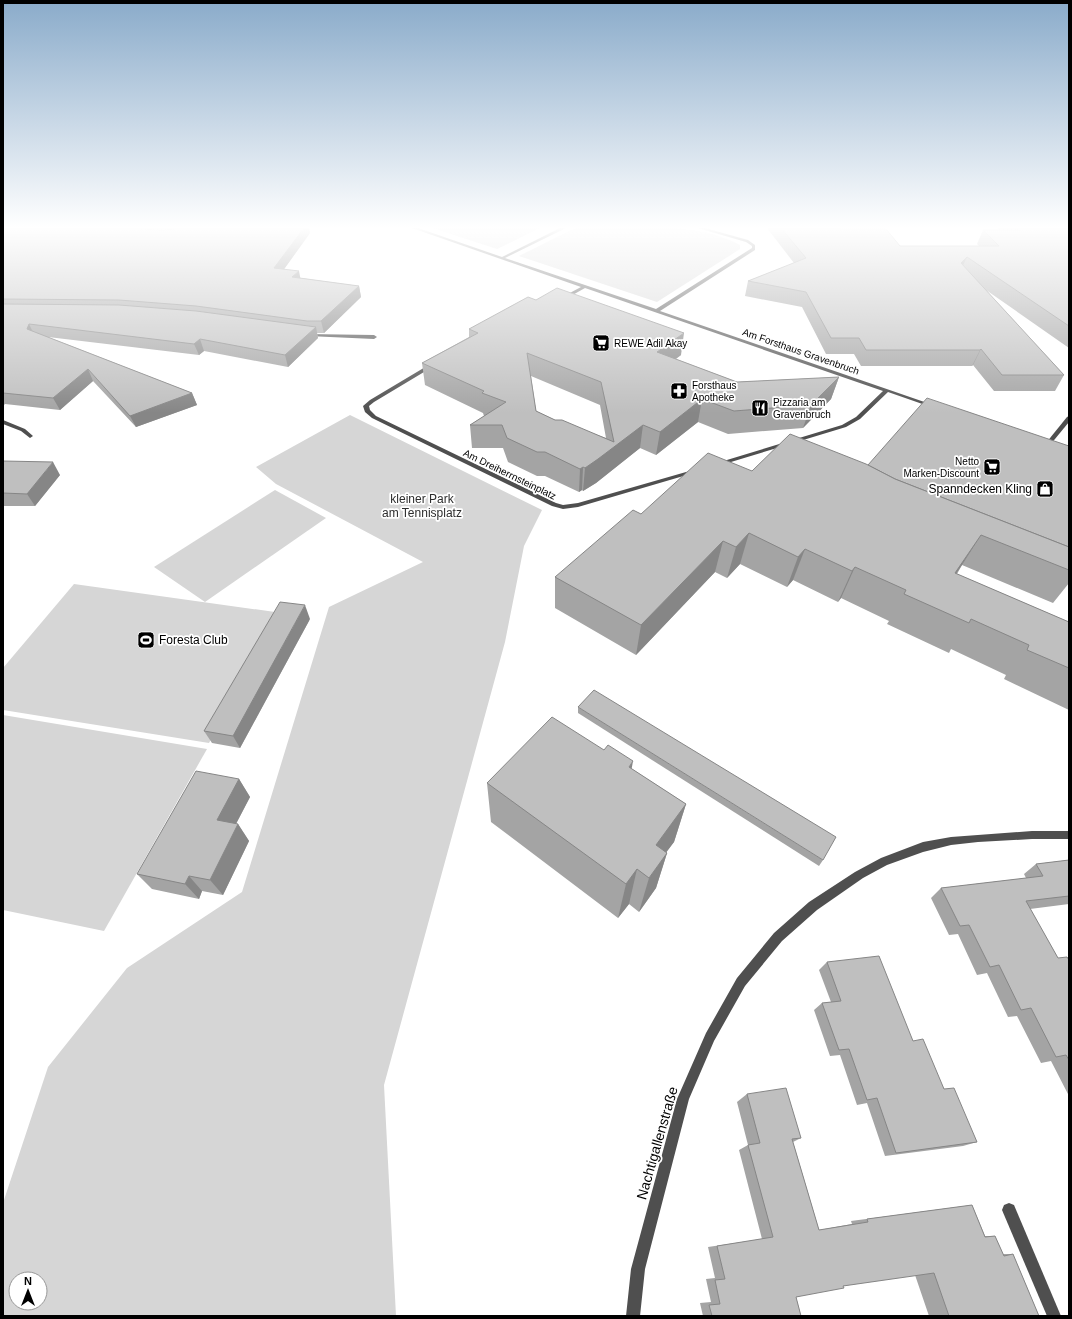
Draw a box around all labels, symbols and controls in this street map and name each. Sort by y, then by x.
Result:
street label: Am Forsthaus Gravenbruch [741,326,861,377]
supermarket icon: REWE Adil Akay [591,333,611,353]
place label: REWE Adil Akay [614,338,687,349]
place label: Forsthaus Apotheke [692,380,736,403]
pharmacy icon: Forsthaus Apotheke [669,381,689,401]
place label: Pizzaria am Gravenbruch [773,397,831,420]
restaurant icon: Pizzaria am Gravenbruch [750,398,770,418]
street label: Am Dreiherrnsteinplatz [462,447,558,502]
place label: Netto Marken-Discount [903,456,979,479]
supermarket icon: Netto Marken-Discount [982,457,1002,477]
shop icon: Spanndecken Kling [1035,479,1055,499]
place label: Spanndecken Kling [929,482,1032,496]
park label: kleiner Park am Tennisplatz [382,492,462,520]
sports icon: Foresta Club [136,630,156,650]
place label: Foresta Club [159,633,228,647]
street label: Nachtigallenstraße [633,1084,681,1201]
north arrow [8,1271,48,1311]
text: N [24,1275,32,1287]

